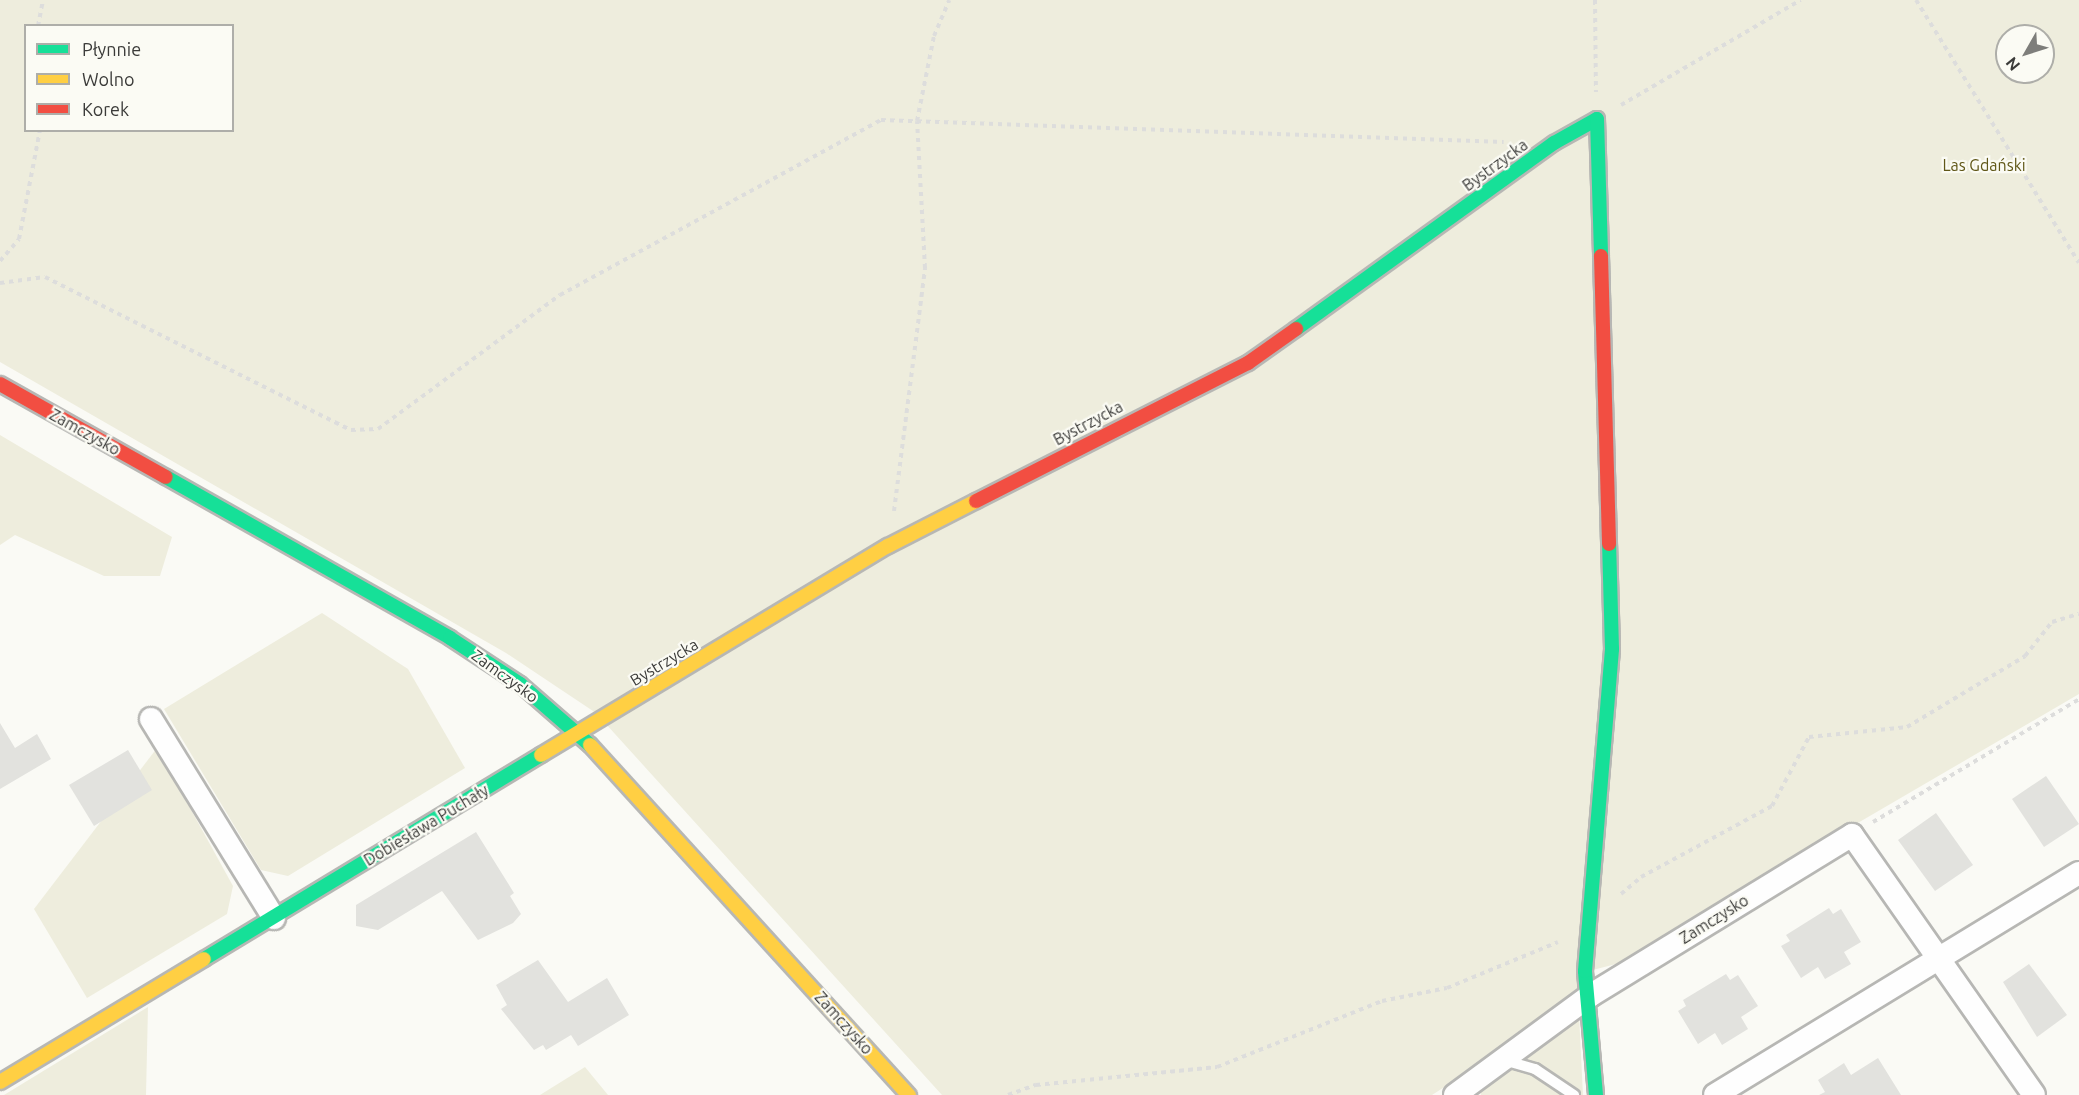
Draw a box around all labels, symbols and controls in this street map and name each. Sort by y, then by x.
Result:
legend [24,24,234,132]
north arrow [1995,24,2055,84]
text: Płynnie [82,39,141,59]
text: N [2002,54,2023,74]
text: Wolno [82,69,134,89]
text: Korek [82,99,129,119]
street label: Bystrzycka [1459,135,1531,195]
park label: Las Gdański [1942,155,2026,175]
street label: Bystrzycka [1050,397,1126,449]
street label: Zamczysko [46,405,124,459]
street label: Bystrzycka [626,634,702,690]
street label: Zamczysko [468,645,542,707]
street label: Dobiesława Puchały [360,780,492,870]
street label: Zamczysko [1676,890,1752,948]
street label: Zamczysko [811,988,877,1058]

